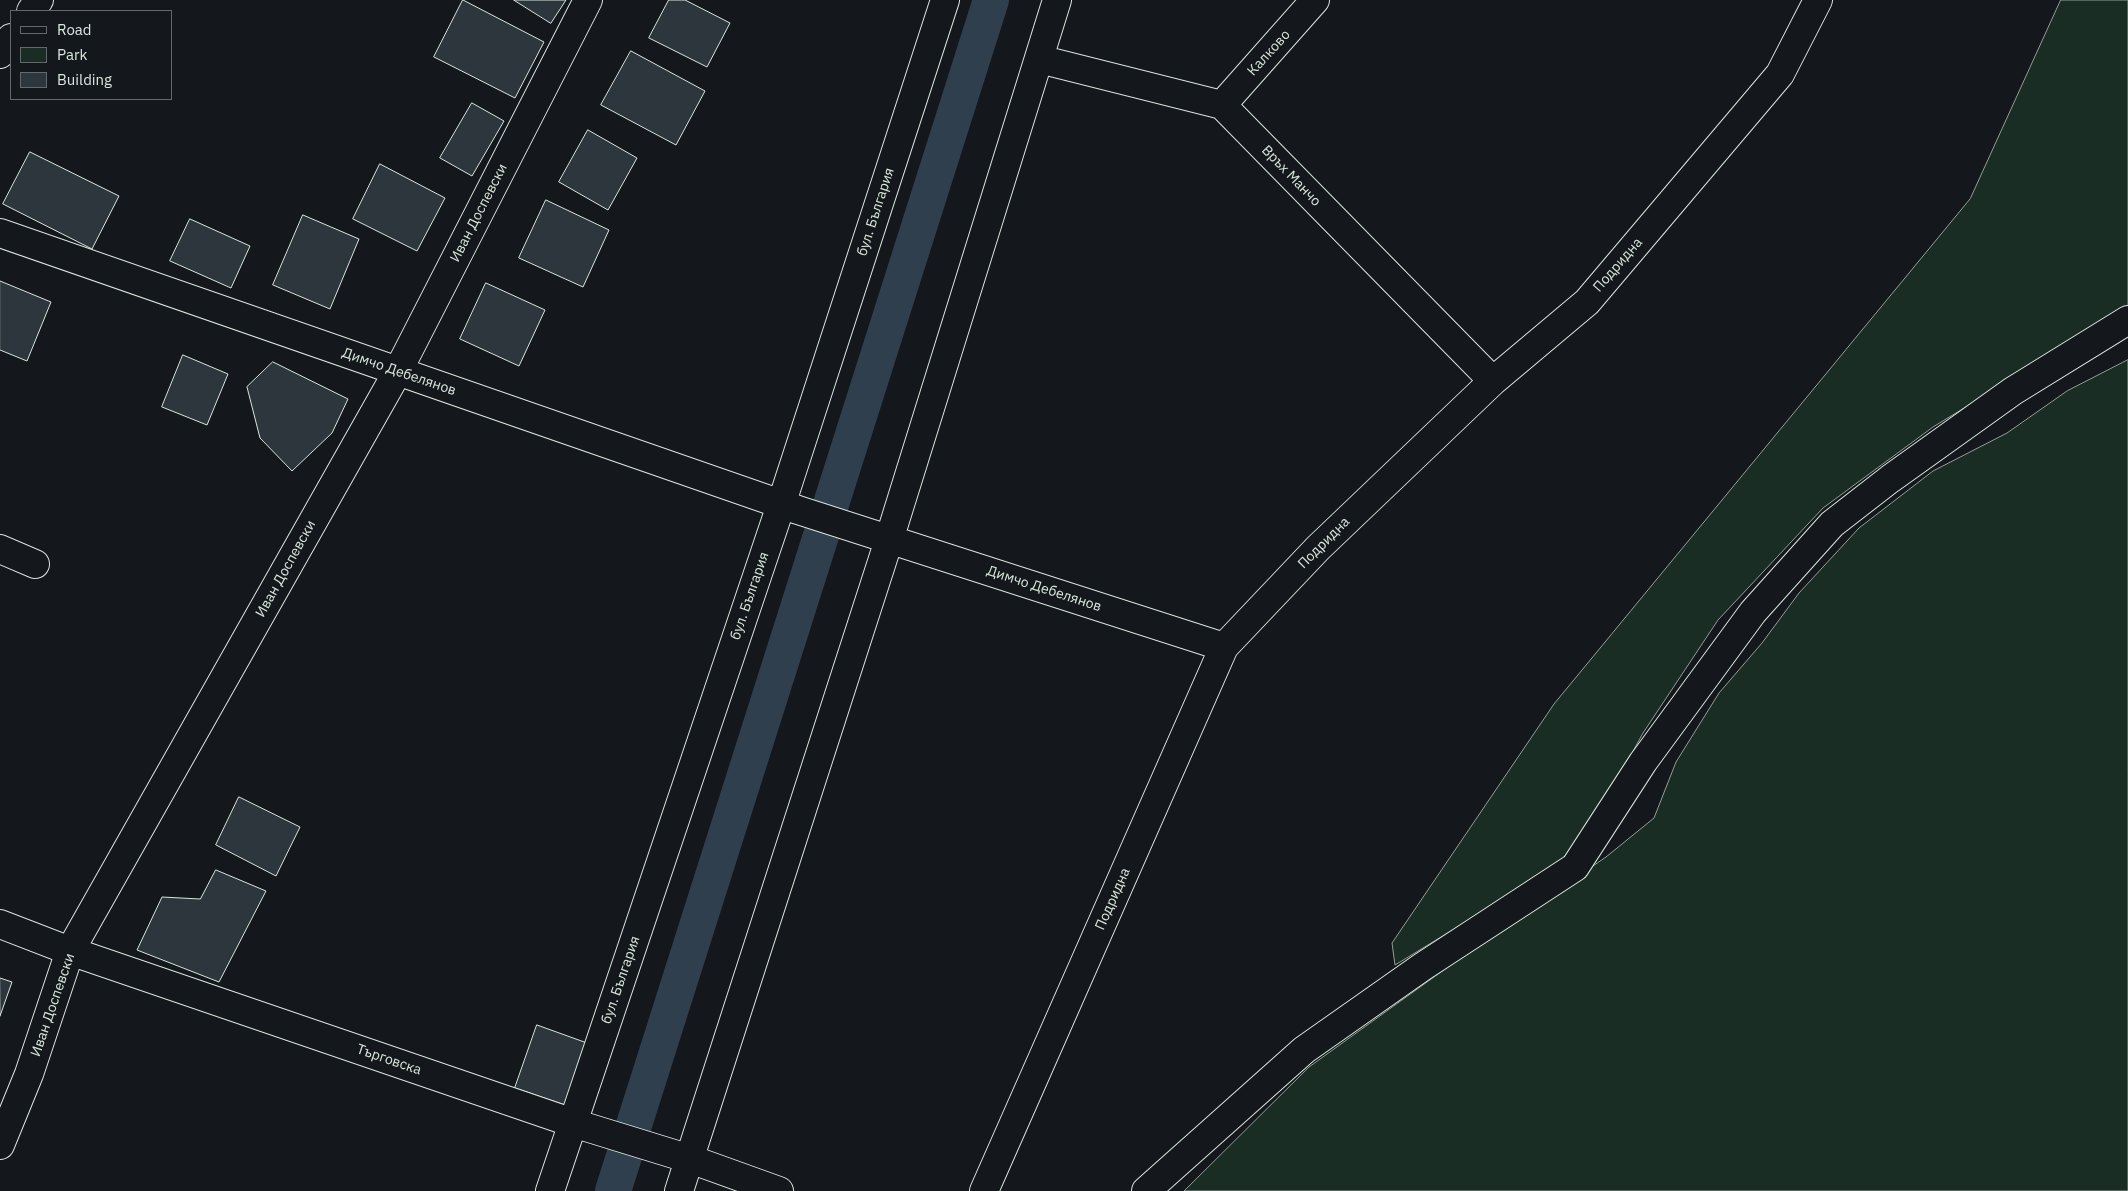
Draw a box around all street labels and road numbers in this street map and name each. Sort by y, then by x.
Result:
street label: Калково [1244,27,1294,79]
street label: Връх Манчо [1258,142,1324,210]
street label: Иван Доспевски [447,161,511,265]
street label: бул. България [854,166,898,258]
street label: Подридна [1590,234,1646,296]
street label: Димчо Дебелянов [340,345,458,399]
street label: Подридна [1295,514,1353,572]
street label: Иван Доспевски [252,518,320,620]
street label: бул. България [727,550,773,642]
street label: Димчо Дебелянов [985,563,1103,615]
street label: Подридна [1092,865,1134,933]
street label: бул. България [598,934,644,1026]
street label: Иван Доспевски [27,951,79,1059]
street label: Търговска [354,1041,424,1079]

